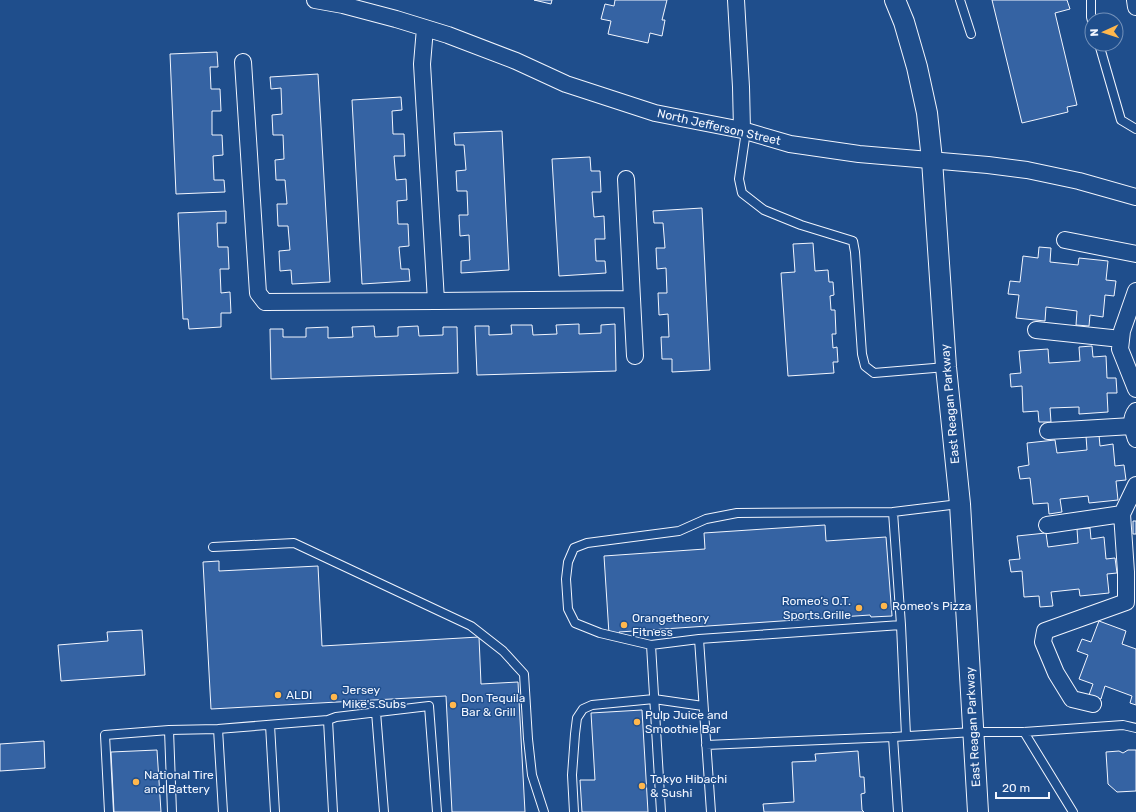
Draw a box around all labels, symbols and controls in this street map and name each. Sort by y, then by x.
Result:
north arrow [1084,12,1124,52]
text: N [1088,28,1101,37]
street label: North Jefferson Street [656,106,782,148]
street label: East Reagan Parkway [938,343,962,465]
place label: Romeo’s O.T. Sports Grille [782,594,851,622]
place label: Romeo's Pizza [892,599,971,613]
marker: Romeo's Pizza [879,601,889,611]
marker: Romeo’s O.T. Sports Grille [854,603,864,613]
place label: Orangetheory Fitness [632,611,709,639]
marker: Orangetheory Fitness [619,620,629,630]
street label: East Reagan Parkway [963,666,983,787]
place label: Jersey Mike's Subs [342,683,406,711]
place label: ALDI [286,688,312,702]
marker: ALDI [273,690,283,700]
place label: Don Tequila Bar & Grill [461,691,525,719]
marker: Jersey Mike's Subs [329,692,339,702]
marker: Don Tequila Bar & Grill [448,700,458,710]
place label: Pulp Juice and Smoothie Bar [645,708,728,736]
marker: Pulp Juice and Smoothie Bar [632,717,642,727]
place label: National Tire and Battery [144,768,214,796]
place label: Tokyo Hibachi & Sushi [650,772,727,800]
scale bar [996,774,1049,800]
marker: National Tire and Battery [131,777,141,787]
marker: Tokyo Hibachi & Sushi [637,781,647,791]
text: 20 m [1002,781,1030,795]

